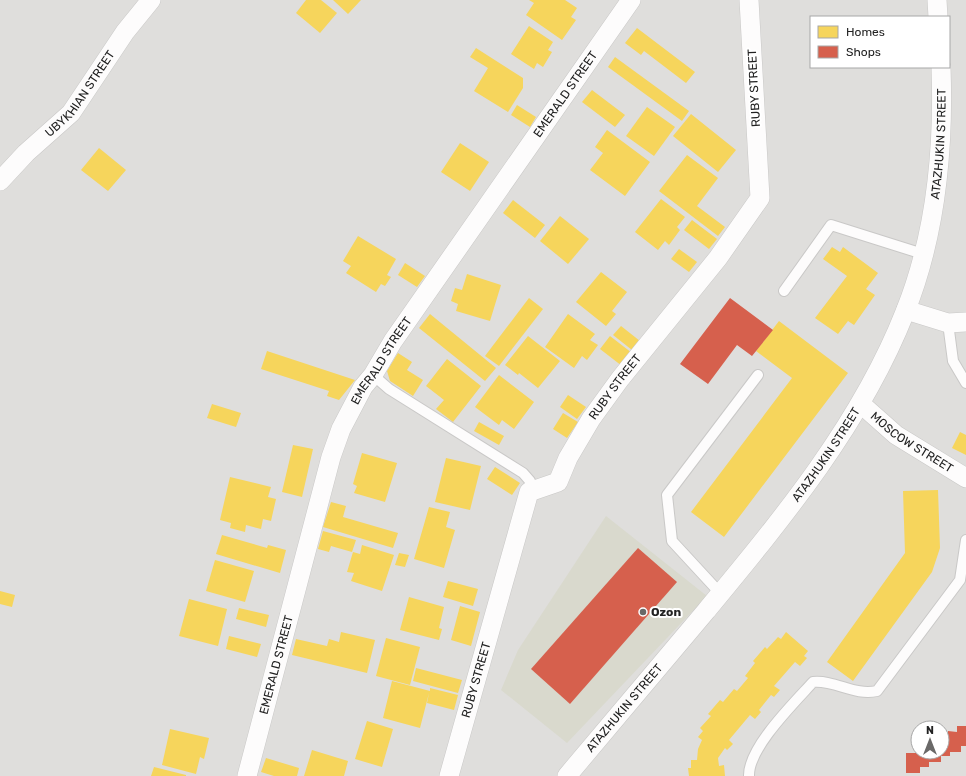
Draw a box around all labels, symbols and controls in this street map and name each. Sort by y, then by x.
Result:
legend [810,16,950,68]
text: Homes [846,25,885,39]
text: Shops [846,45,881,59]
street label: UBYKHIAN STREET [42,48,118,140]
street label: EMERALD STREET [530,48,600,140]
street label: RUBY STREET [745,49,763,127]
street label: ATAZHUKIN STREET [928,88,949,200]
street label: EMERALD STREET [348,314,415,407]
street label: RUBY STREET [586,352,644,422]
street label: ATAZHUKIN STREET [789,405,863,505]
street label: MOSCOW STREET [868,409,956,475]
place label: Ozon [651,605,681,619]
marker: Ozon [638,607,648,617]
street label: EMERALD STREET [257,614,296,716]
street label: RUBY STREET [459,640,493,719]
street label: ATAZHUKIN STREET [583,661,666,755]
north arrow [910,720,950,760]
text: N [926,724,934,737]

